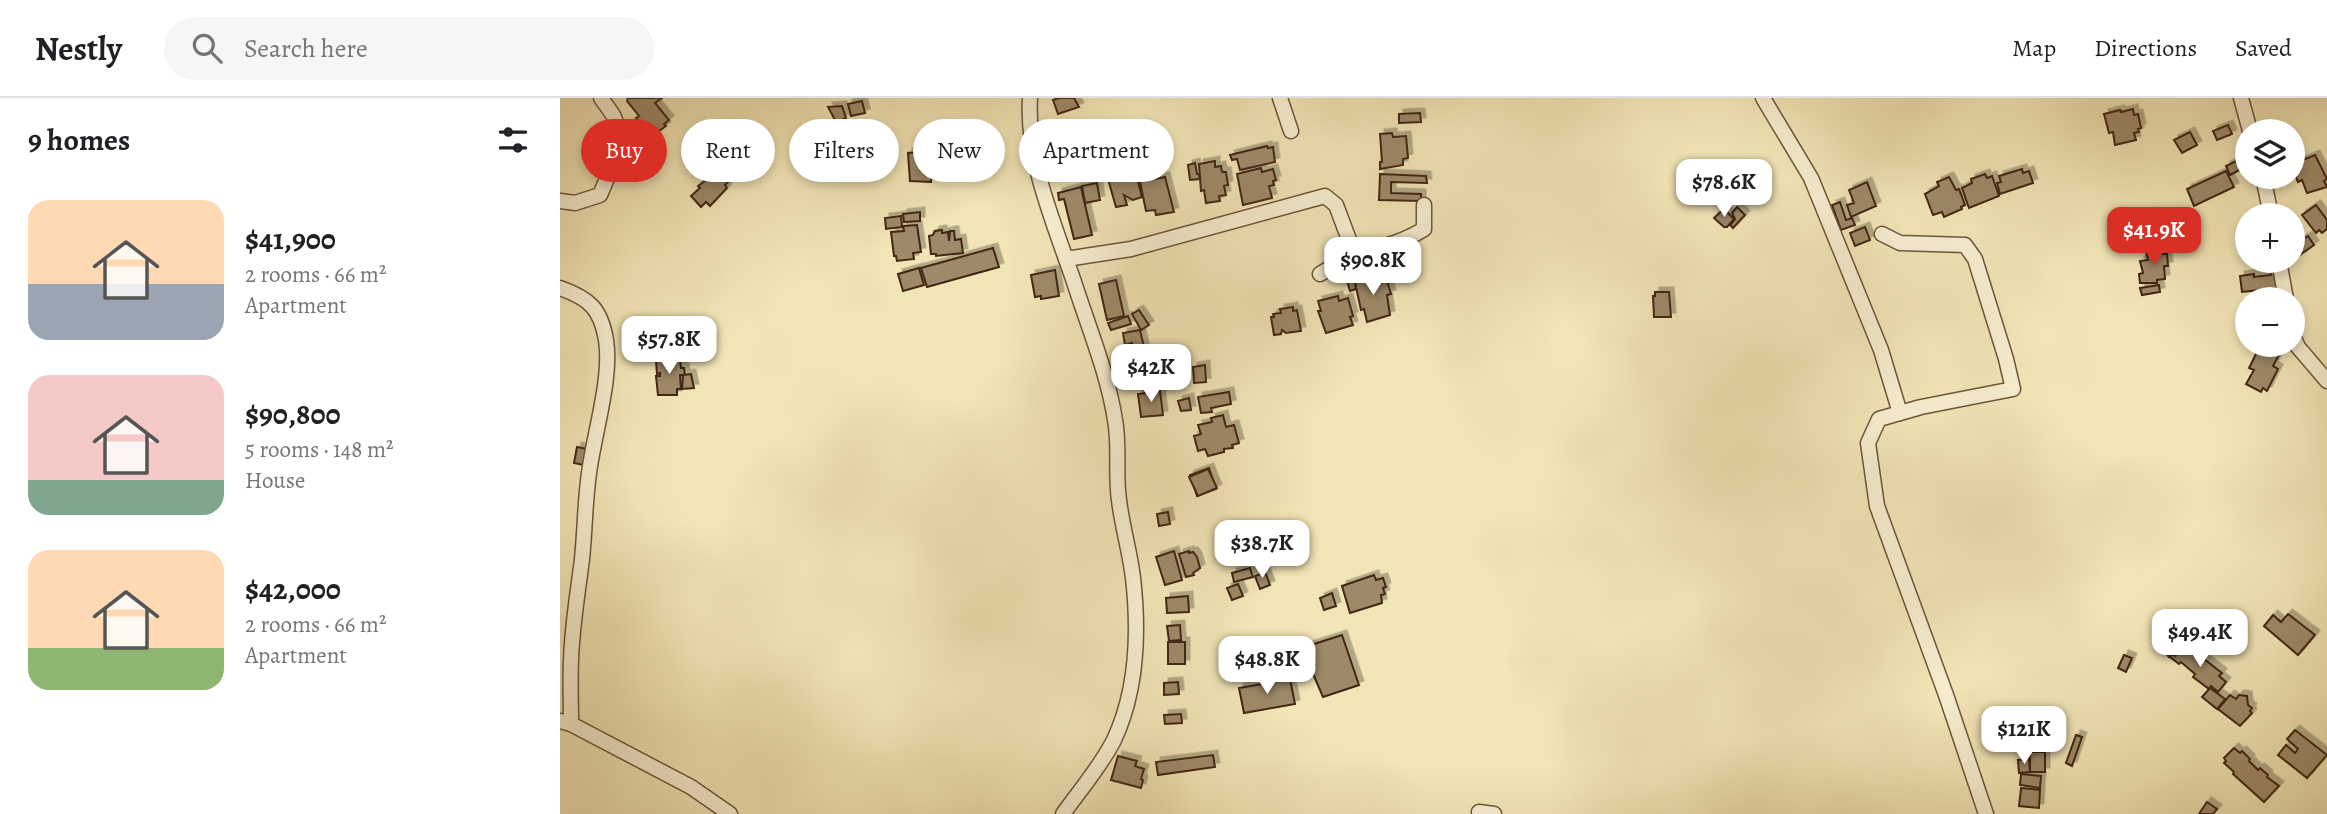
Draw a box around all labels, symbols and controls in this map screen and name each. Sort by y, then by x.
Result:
search box [164,17,654,80]
text: Nestly [35,26,122,71]
icon: search [188,29,226,67]
text: Search here [244,31,368,66]
text: Map [2012,32,2056,64]
text: Directions [2094,32,2197,64]
text: Saved [2235,32,2292,64]
chip: Buy [581,119,667,182]
chip: Rent [681,119,775,182]
chip: Filters [789,119,899,182]
chip: New [913,119,1005,182]
chip: Apartment [1019,119,1174,182]
map controls [2235,119,2305,357]
button: layers [2235,119,2305,189]
text: 9 homes [28,120,130,160]
icon: filters [494,121,532,159]
pin: $78.6K [1667,159,1781,219]
text: $78.6K [1692,166,1756,197]
button: + [2235,203,2305,273]
pin: $41.9K [2097,208,2211,267]
text: $41.9K [2123,214,2185,245]
text: $41,900 [245,219,336,259]
icon: home [84,228,168,312]
pin: $90.8K [1316,238,1430,297]
text: $90.8K [1340,244,1406,275]
text: 2 rooms · 66 m² [245,259,387,290]
button: − [2235,287,2305,357]
text: Apartment [245,290,347,321]
pin: $57.8K [612,316,726,376]
text: $57.8K [638,323,700,354]
pin: $42K [1110,344,1192,404]
text: $42K [1127,351,1175,382]
text: $90,800 [245,394,341,434]
icon: home [84,403,168,487]
text: 5 rooms · 148 m² [245,434,394,465]
text: House [245,465,305,496]
pin: $38.7K [1205,520,1319,580]
text: $38.7K [1231,527,1293,558]
text: $42,000 [245,569,341,609]
icon: home [84,578,168,662]
text: 2 rooms · 66 m² [245,609,387,640]
pin: $49.4K [2143,610,2257,669]
text: $49.4K [2168,616,2232,647]
pin: $48.8K [1210,636,1324,696]
text: Apartment [245,640,347,671]
text: $48.8K [1234,643,1300,674]
pin: $121K [1975,706,2073,766]
text: $121K [1997,713,2051,744]

